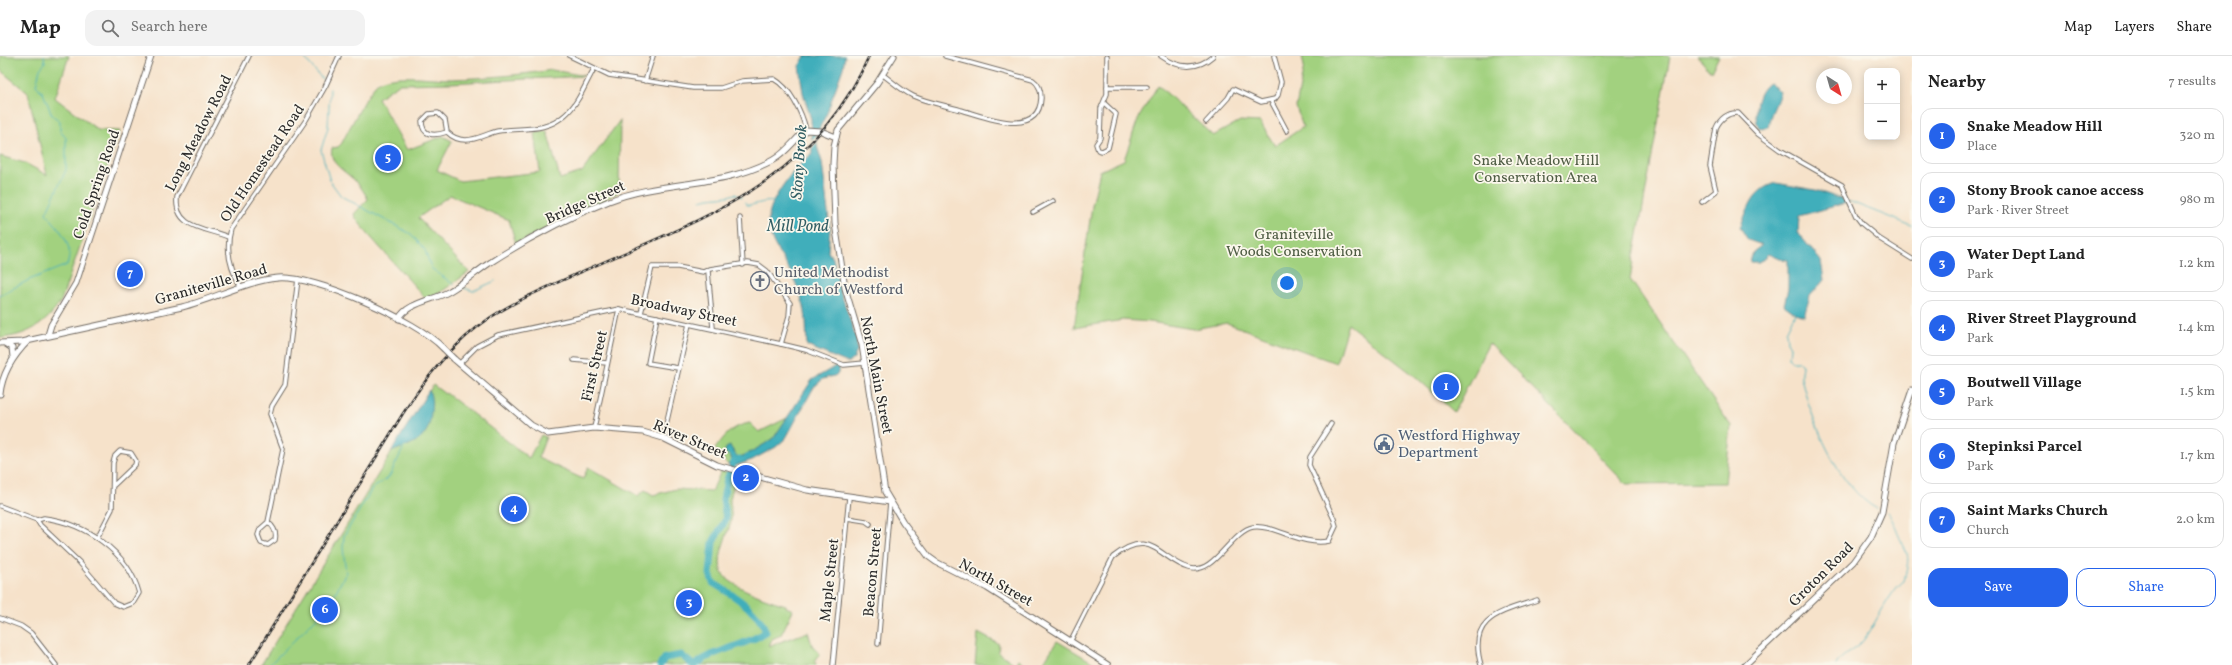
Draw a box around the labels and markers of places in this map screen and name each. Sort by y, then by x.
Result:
pin: 5 [375,143,401,173]
pin: 7 [117,259,143,289]
place label: United Methodist Church of Westford [774,263,903,301]
church icon: United Methodist Church of Westford [749,270,771,292]
pin: 1 [1433,372,1459,402]
place label: Westford Highway Department [1398,426,1520,464]
public building icon: Westford Highway Department [1373,433,1395,455]
pin: 2 [733,463,759,493]
pin: 4 [501,494,527,524]
pin: 3 [676,588,702,618]
pin: 6 [312,595,338,625]

